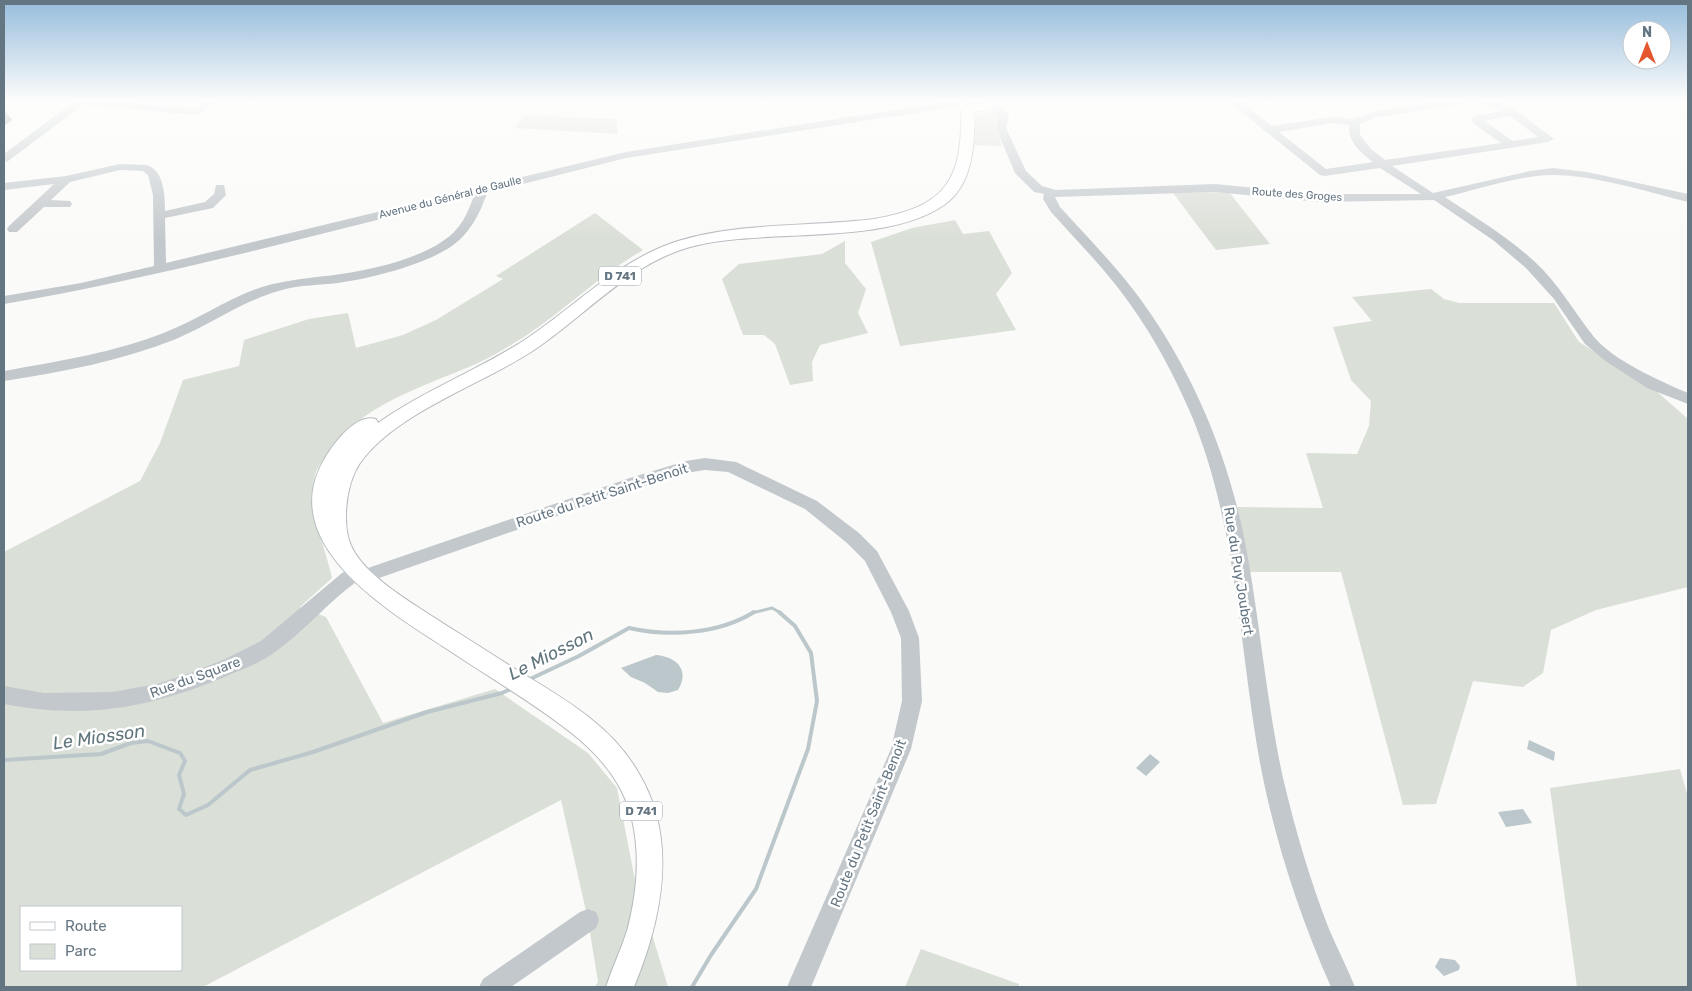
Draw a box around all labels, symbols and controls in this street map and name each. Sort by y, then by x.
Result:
north arrow [1622,20,1672,70]
text: N [1642,24,1652,41]
street label: Avenue du Général de Gaulle [378,173,523,221]
street label: Route des Groges [1251,185,1343,204]
road number: D 741 [599,266,641,286]
street label: Route du Petit Saint-Benoit [514,459,691,531]
street label: Rue du Puy Joubert [1220,506,1257,637]
water label: Le Miosson [505,623,597,685]
street label: Rue du Square [147,653,243,702]
water label: Le Miosson [51,720,147,754]
street label: Route du Petit Saint-Benoit [827,736,910,910]
road number: D 741 [620,801,662,820]
legend [20,906,182,971]
text: Route [65,917,107,935]
text: Parc [65,942,97,960]

